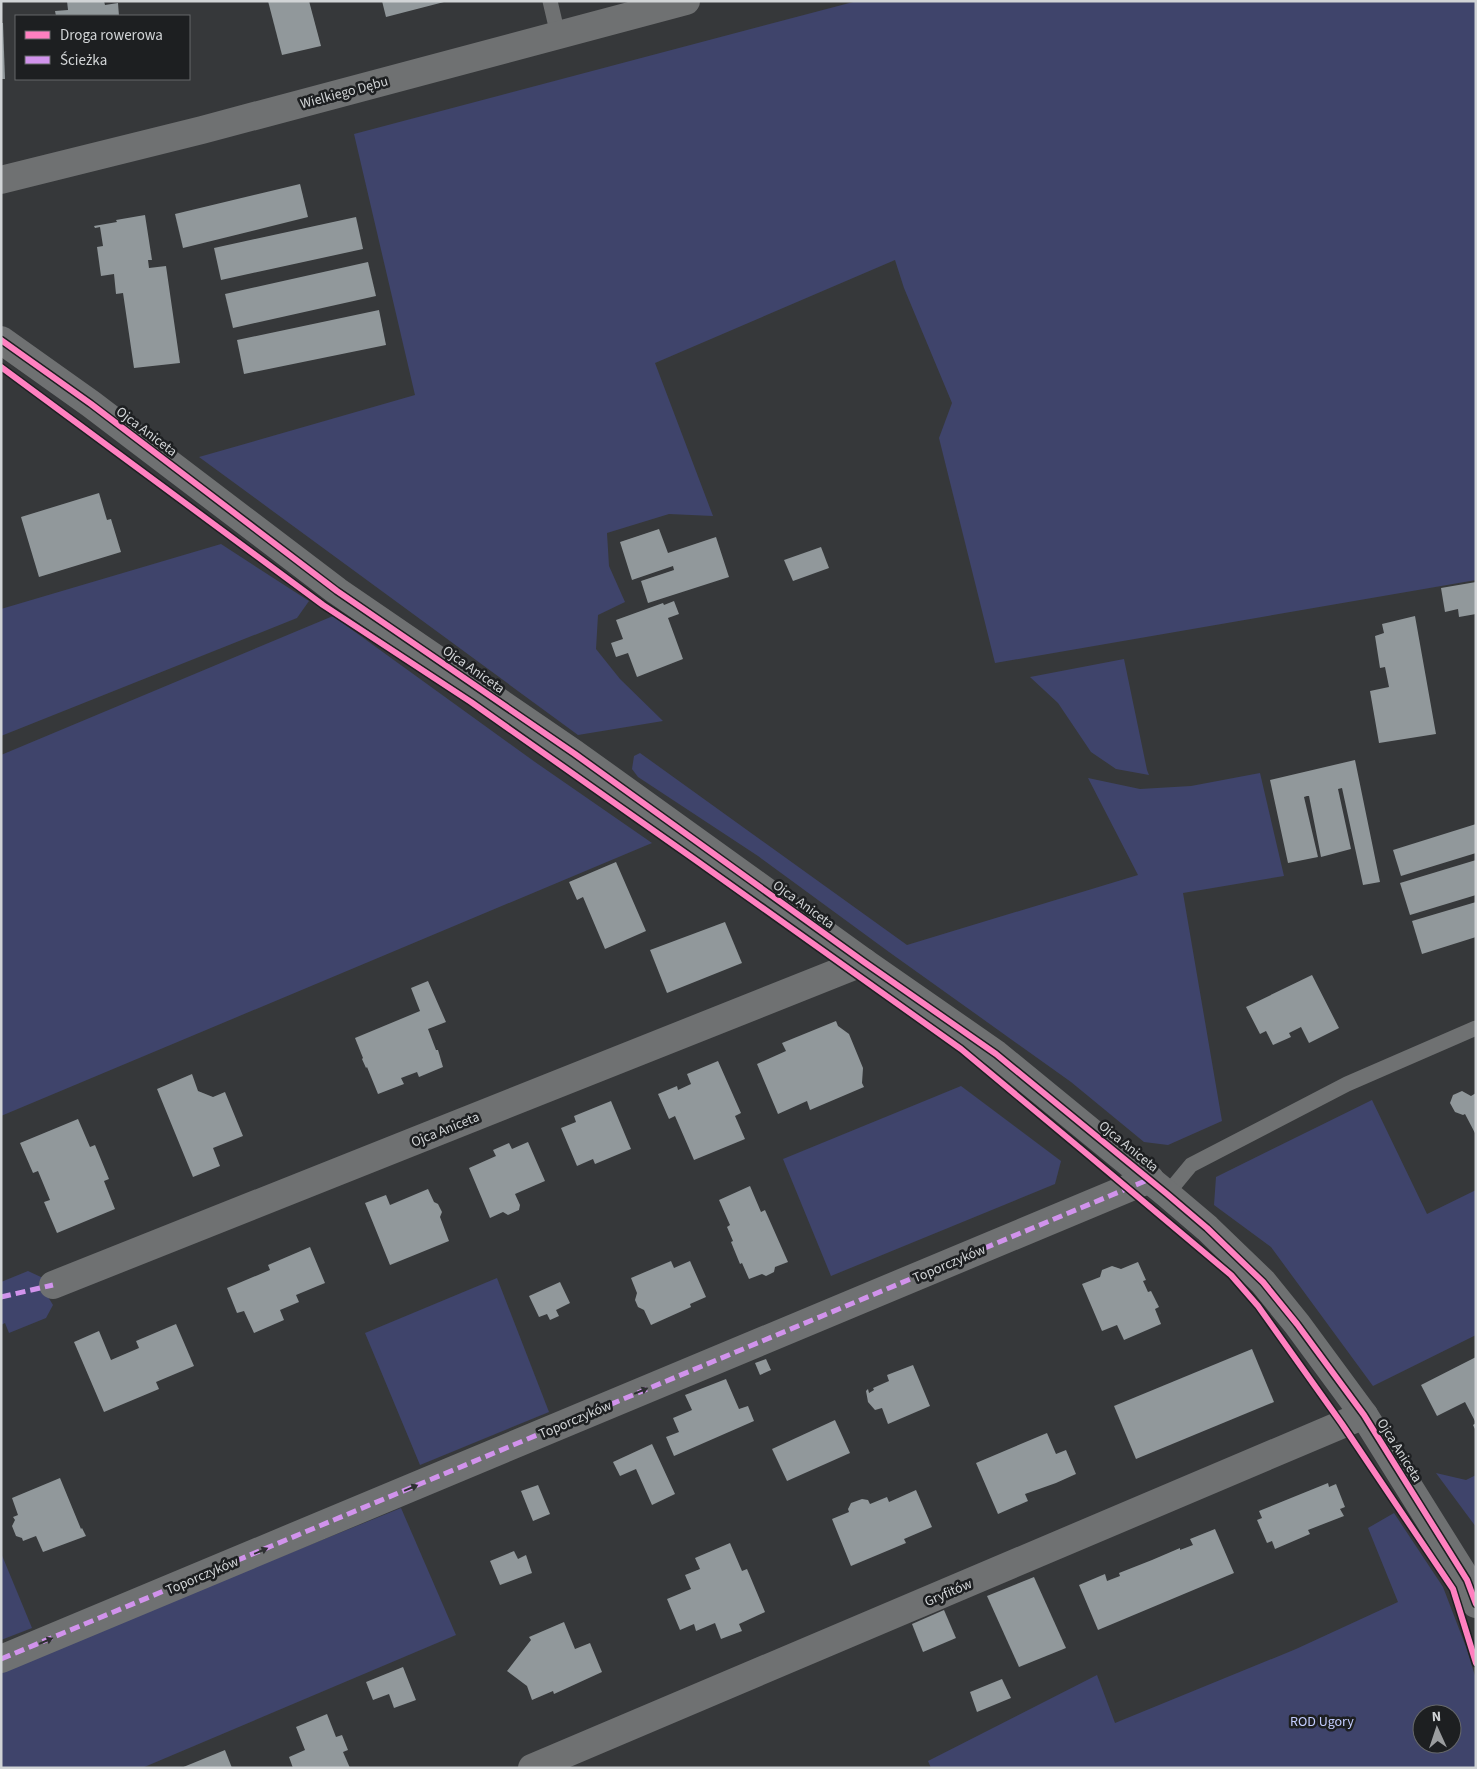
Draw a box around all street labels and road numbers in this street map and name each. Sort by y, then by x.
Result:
street label: Wielkiego Dębu [298,72,390,114]
street label: Ojca Aniceta [112,402,181,461]
street label: Ojca Aniceta [438,641,509,699]
street label: Ojca Aniceta [768,876,838,934]
street label: Ojca Aniceta [408,1107,482,1153]
street label: Ojca Aniceta [1094,1116,1163,1177]
street label: Toporczyków [910,1240,989,1288]
street label: Toporczyków [536,1396,615,1444]
street label: Ojca Aniceta [1372,1415,1427,1486]
street label: Toporczyków [163,1552,242,1600]
street label: Gryfitów [921,1574,975,1612]

